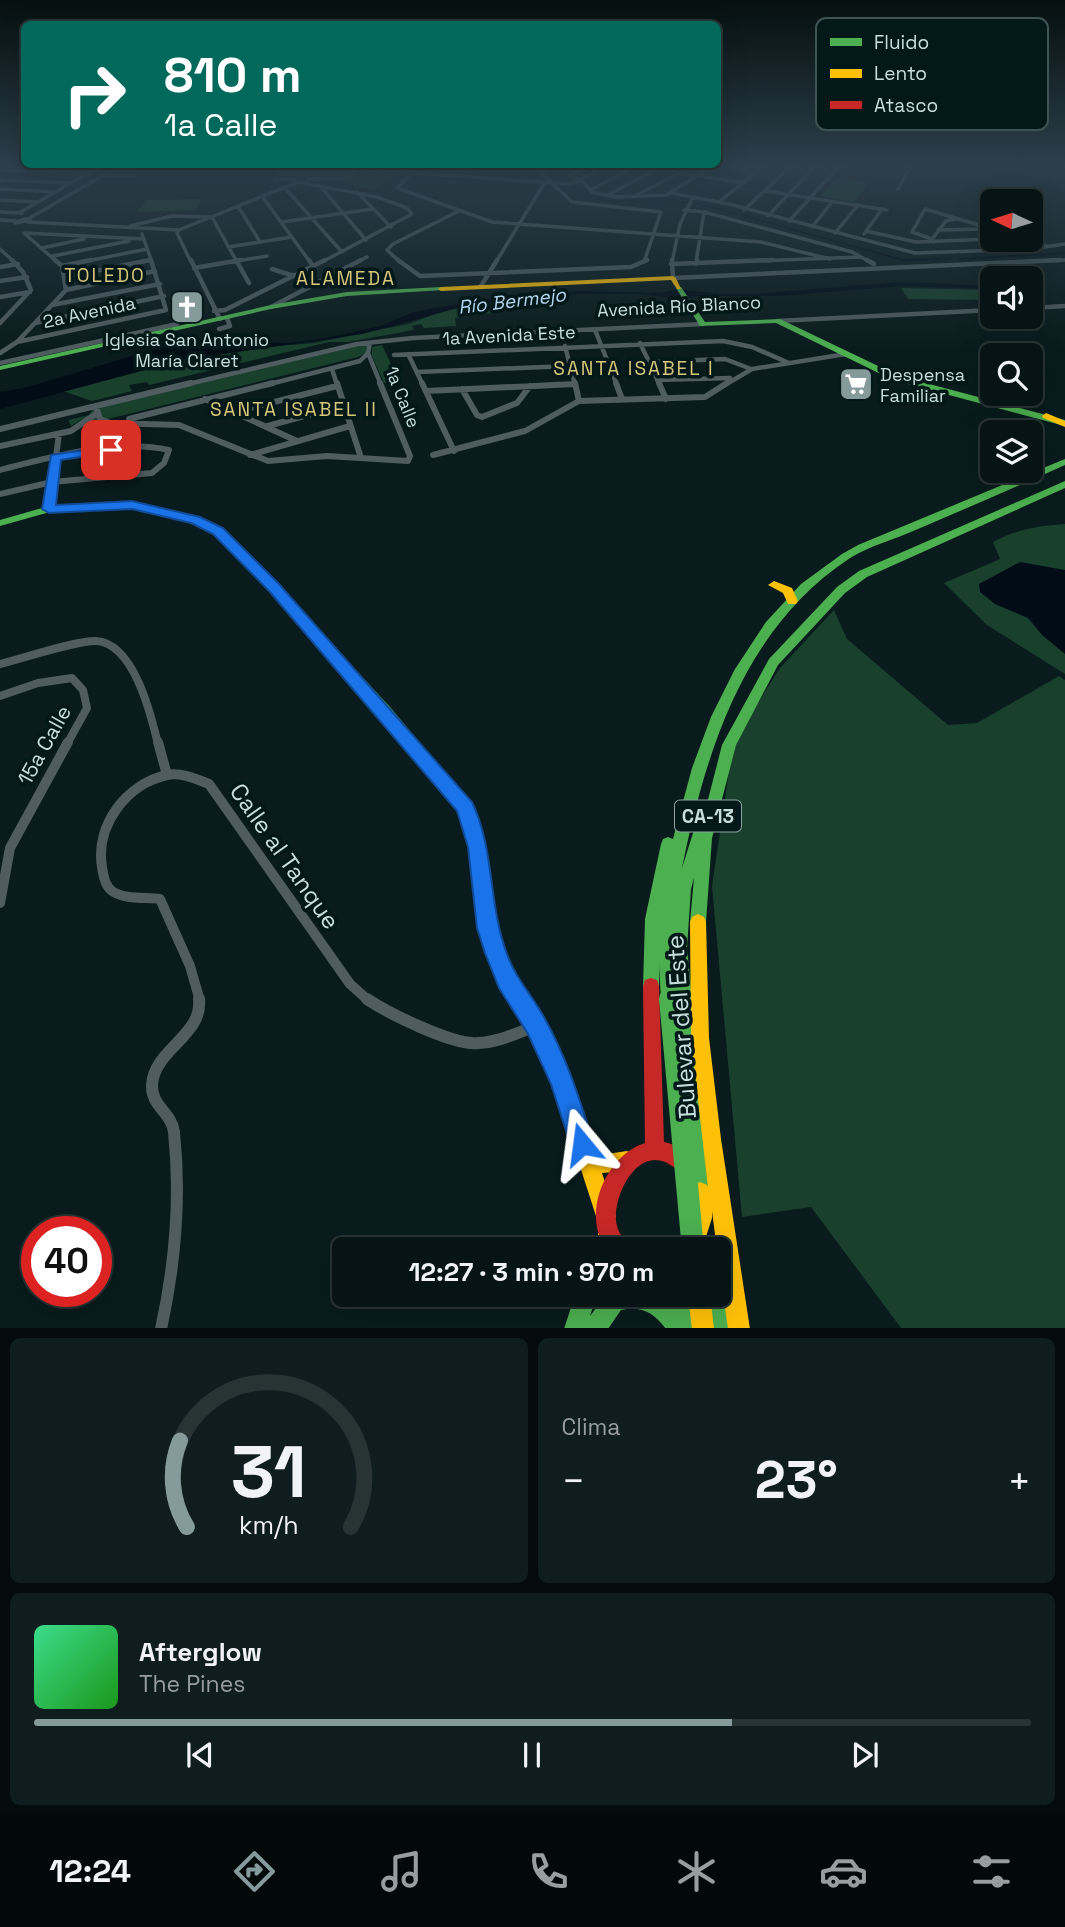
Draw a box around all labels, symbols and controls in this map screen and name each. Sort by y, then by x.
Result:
legend [816,18,1048,130]
text: Fluido [874,30,929,55]
text: 810 m [164,44,302,106]
icon: right [49,49,140,140]
text: Lento [874,61,927,86]
text: Atasco [874,93,938,118]
text: 1a Calle [164,105,278,145]
north arrow [980,189,1043,252]
map controls [980,189,1043,483]
district label: TOLEDO [64,263,146,288]
district label: ALAMEDA [296,266,396,291]
button: sound [980,266,1043,329]
water label: Río Bermejo [457,282,568,320]
church icon: Iglesia San Antonio María Claret [168,288,206,326]
street label: Avenida Río Blanco [596,290,762,322]
street label: 2a Avenida [41,291,137,333]
street label: 1a Avenida Este [442,320,576,350]
place label: Iglesia San Antonio María Claret [105,328,269,372]
button: search [980,343,1043,406]
district label: SANTA ISABEL I [553,356,715,381]
street label: 1a Calle [380,363,426,431]
place label: Despensa Familiar [880,363,965,407]
supermarket icon: Despensa Familiar [837,365,875,403]
district label: SANTA ISABEL II [210,397,378,422]
pin [81,420,141,480]
button: layers [980,420,1043,483]
icon: arrive [92,431,130,469]
street label: 15a Calle [11,700,77,790]
street label: Calle al Tanque [223,777,347,935]
road number: CA-13 [675,800,741,832]
street label: Bulevar del Este [659,934,703,1120]
position arrow [545,1107,619,1181]
speed limit sign: 40 [21,1216,112,1307]
text: 12:27 · 3 min · 970 m [409,1255,654,1289]
text: Clima [562,1412,621,1442]
text: 31 [231,1425,307,1518]
text: 23° [755,1447,838,1513]
text: − [562,1457,585,1505]
text: + [1007,1457,1031,1505]
text: km/h [239,1508,299,1540]
text: Afterglow [139,1635,262,1669]
text: The Pines [139,1669,245,1699]
icon: previous [181,1736,219,1774]
icon: pause [513,1736,551,1774]
icon: next [846,1736,884,1774]
icon: directions [230,1847,279,1896]
icon: music [377,1847,426,1896]
icon: phone [524,1847,573,1896]
icon: climate [672,1847,721,1896]
icon: car [819,1847,868,1896]
icon: filters [967,1847,1016,1896]
text: 12:24 [49,1851,131,1891]

